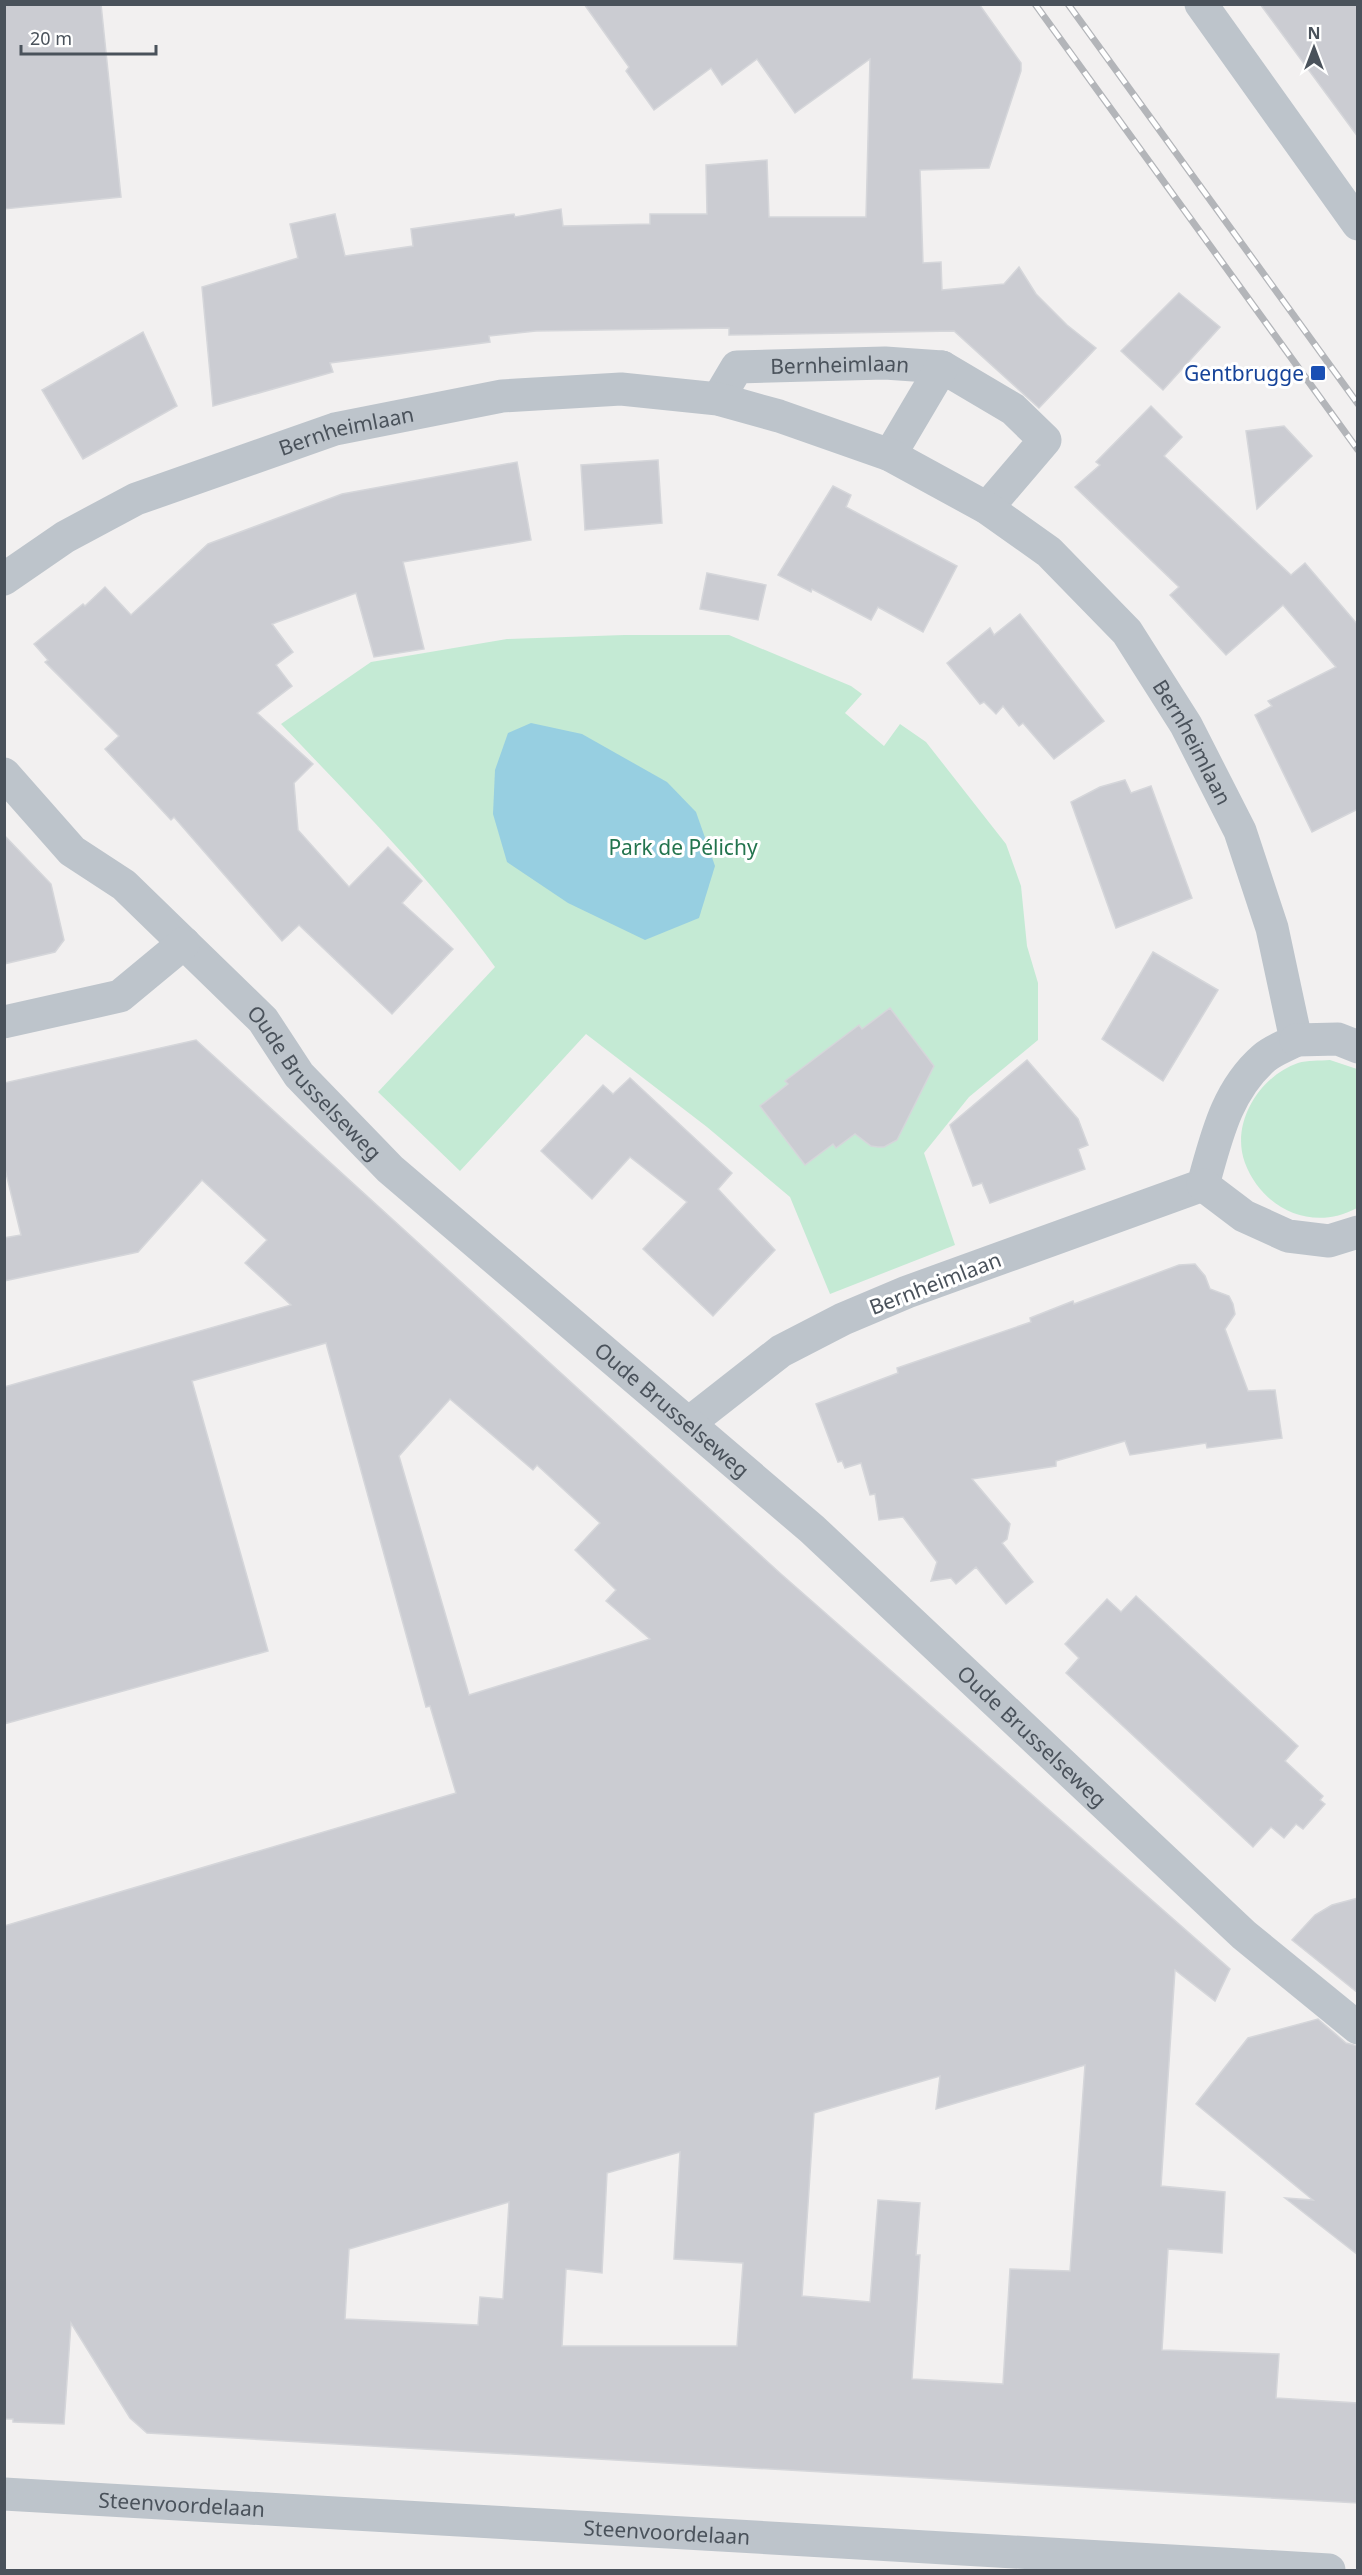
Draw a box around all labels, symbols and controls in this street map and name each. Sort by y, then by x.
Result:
scale bar [21,18,156,56]
north arrow [1284,18,1344,78]
text: N [1307,22,1321,44]
text: 20 m [30,26,72,50]
street label: Bernheimlaan [770,349,910,380]
place label: Gentbrugge [1184,359,1304,387]
marker: Gentbrugge [1309,364,1327,382]
street label: Bernheimlaan [275,400,416,462]
street label: Bernheimlaan [1147,674,1238,809]
park label: Park de Pélichy [608,833,758,861]
street label: Oude Brusselseweg [242,999,388,1166]
street label: Bernheimlaan [865,1245,1005,1321]
street label: Oude Brusselseweg [589,1336,755,1484]
street label: Oude Brusselseweg [951,1659,1113,1813]
street label: Steenvoordelaan [98,2485,266,2523]
street label: Steenvoordelaan [583,2513,751,2551]

